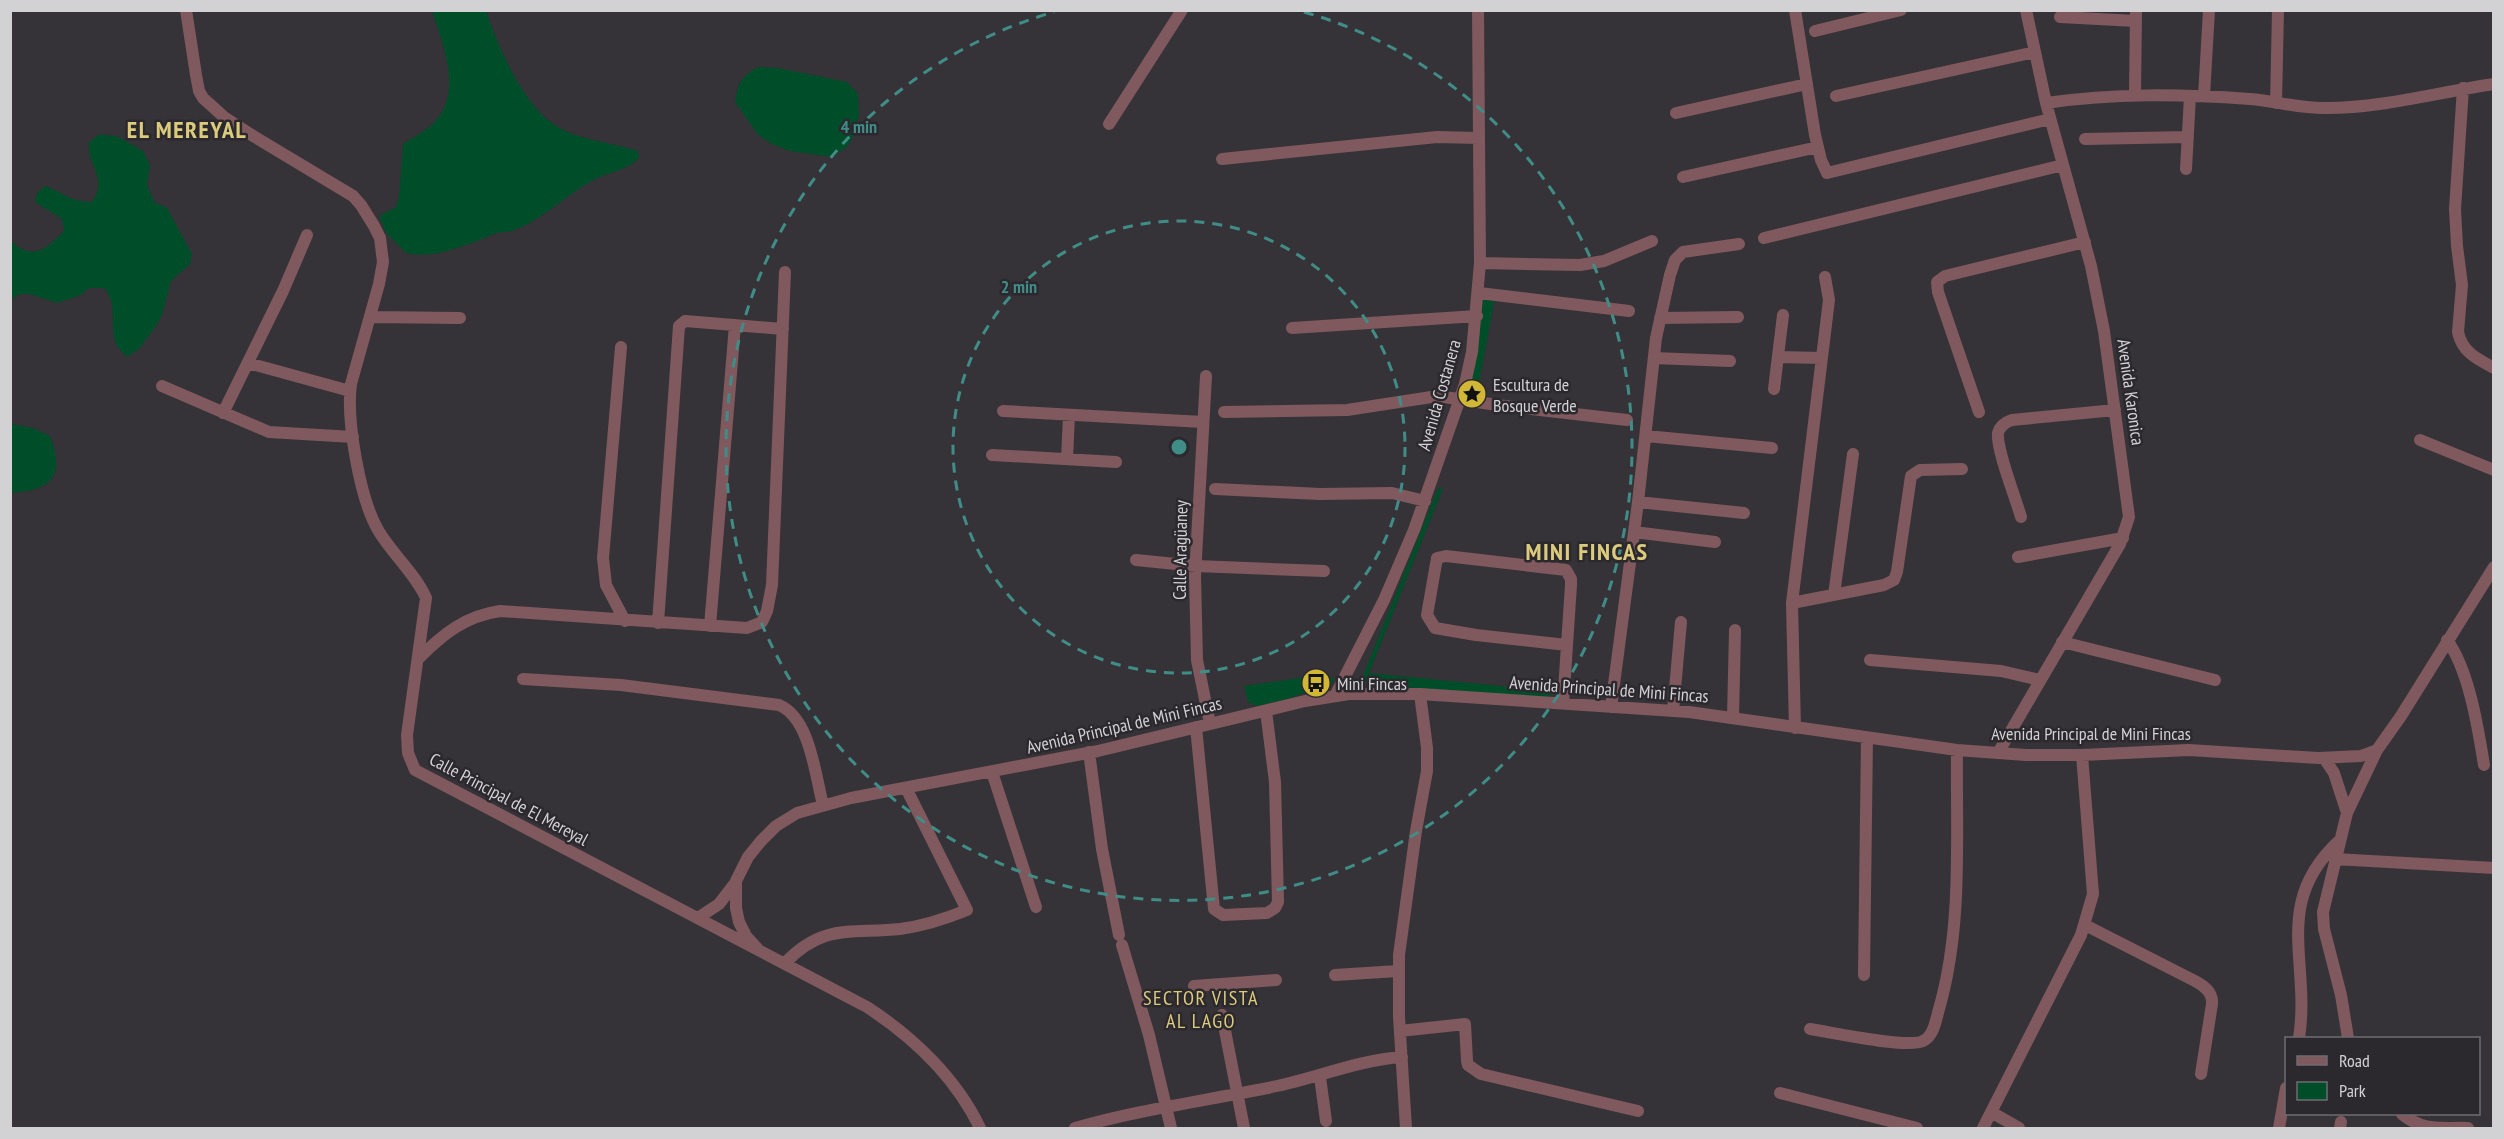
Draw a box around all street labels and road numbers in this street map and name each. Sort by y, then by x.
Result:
street label: Avenida Costanera [1412,337,1466,453]
street label: Avenida Karonica [2112,338,2150,446]
street label: Calle Aragüaney [1168,500,1192,600]
street label: Avenida Principal de Mini Fincas [1509,671,1709,707]
street label: Avenida Principal de Mini Fincas [1024,691,1224,759]
street label: Avenida Principal de Mini Fincas [1991,722,2191,745]
street label: Calle Principal de El Mereyal [426,747,593,851]

